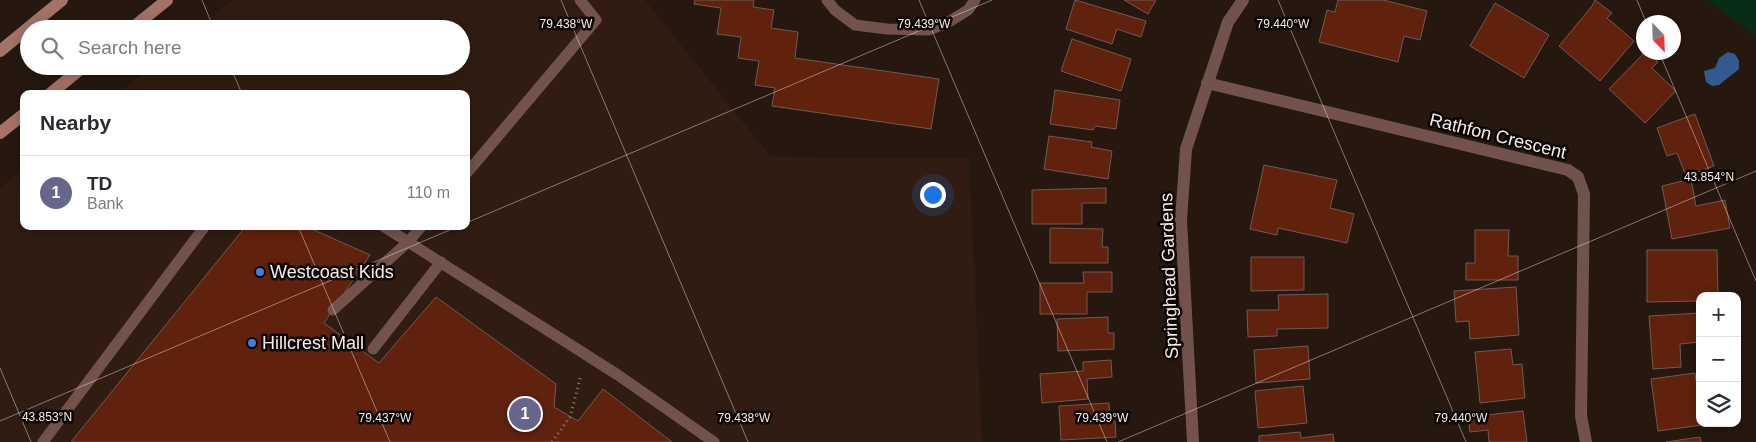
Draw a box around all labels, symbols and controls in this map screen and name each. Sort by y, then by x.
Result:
north arrow [1636,15,1681,60]
text: 79.438°W [540,17,593,31]
text: 79.439°W [898,17,951,31]
text: 79.440°W [1257,17,1310,31]
search box [20,20,470,75]
icon: search [38,34,66,62]
text: Search here [78,37,182,58]
street label: Rathfon Crescent [1428,109,1568,163]
text: Nearby [40,111,111,134]
text: 43.854°N [1684,170,1734,184]
text: TD [87,173,112,194]
your location [920,182,946,208]
text: 1 [52,184,60,201]
text: 110 m [407,184,450,201]
street label: Springhead Gardens [1156,193,1182,359]
text: Bank [87,195,123,212]
place label: Westcoast Kids [270,262,394,282]
marker: Westcoast Kids [254,266,266,278]
map controls [1696,292,1741,427]
button: + [1696,292,1741,337]
place label: Hillcrest Mall [262,333,364,353]
marker: Hillcrest Mall [246,337,258,349]
button: − [1696,337,1741,382]
button: layers [1696,382,1741,427]
pin: 1 [509,395,541,433]
text: 43.853°N [22,410,72,424]
text: 79.437°W [359,411,412,425]
text: 79.438°W [718,411,771,425]
text: 79.439°W [1076,411,1129,425]
text: 79.440°W [1435,411,1488,425]

